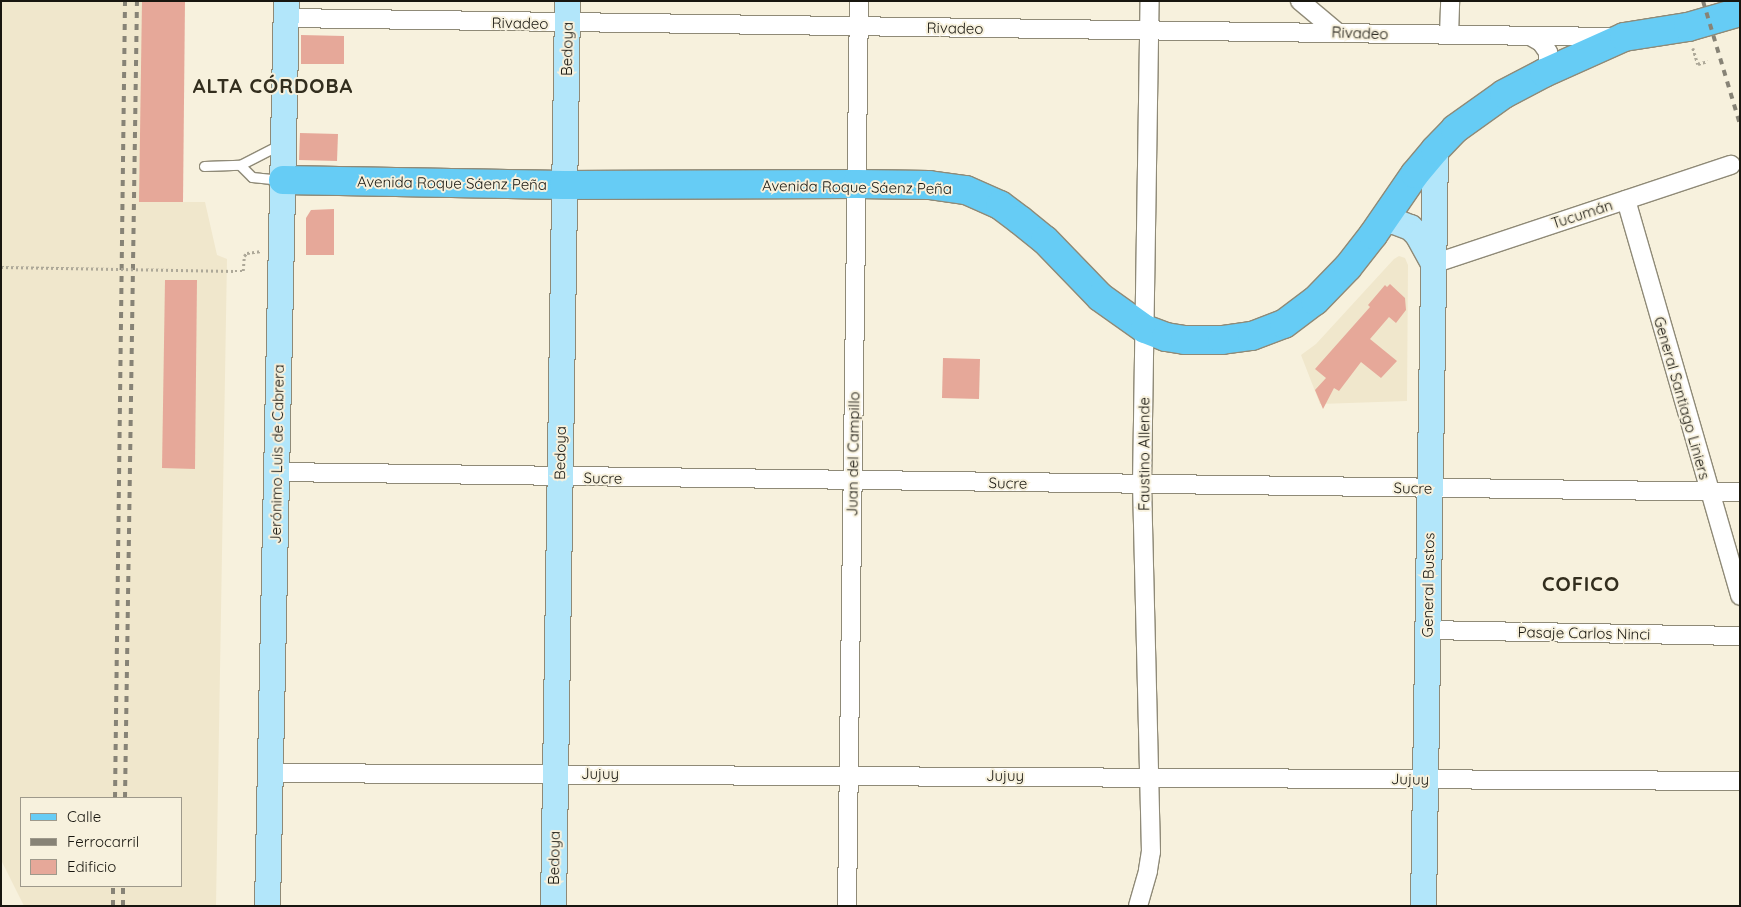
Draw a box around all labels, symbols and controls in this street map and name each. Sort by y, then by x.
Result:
street label: Rivadeo [491,14,549,32]
street label: Rivadeo [926,19,984,37]
street label: Bedoya [558,22,576,76]
street label: Rivadeo [1331,23,1389,43]
district label: ALTA CÓRDOBA [191,73,355,97]
street label: Avenida Roque Sáenz Peña [357,172,547,194]
street label: Avenida Roque Sáenz Peña [762,176,952,198]
street label: Tucumán [1549,196,1615,232]
street label: General Santiago Liniers [1650,315,1714,481]
street label: Jerónimo Luis de Cabrera [266,364,288,544]
street label: Juan del Campillo [843,391,863,517]
street label: Faustino Allende [1135,397,1153,511]
street label: Bedoya [551,426,569,480]
street label: Sucre [584,469,622,487]
street label: Sucre [989,474,1027,492]
street label: Sucre [1394,479,1432,497]
street label: General Bustos [1418,532,1438,638]
district label: COFICO [1541,571,1621,595]
street label: Pasaje Carlos Ninci [1517,623,1651,643]
street label: Jujuy [581,765,619,783]
street label: Jujuy [986,767,1024,785]
street label: Jujuy [1391,770,1429,788]
legend [20,797,182,887]
text: Calle [67,807,101,826]
street label: Bedoya [545,831,563,885]
text: Ferrocarril [67,832,139,851]
text: Edificio [67,857,116,876]

